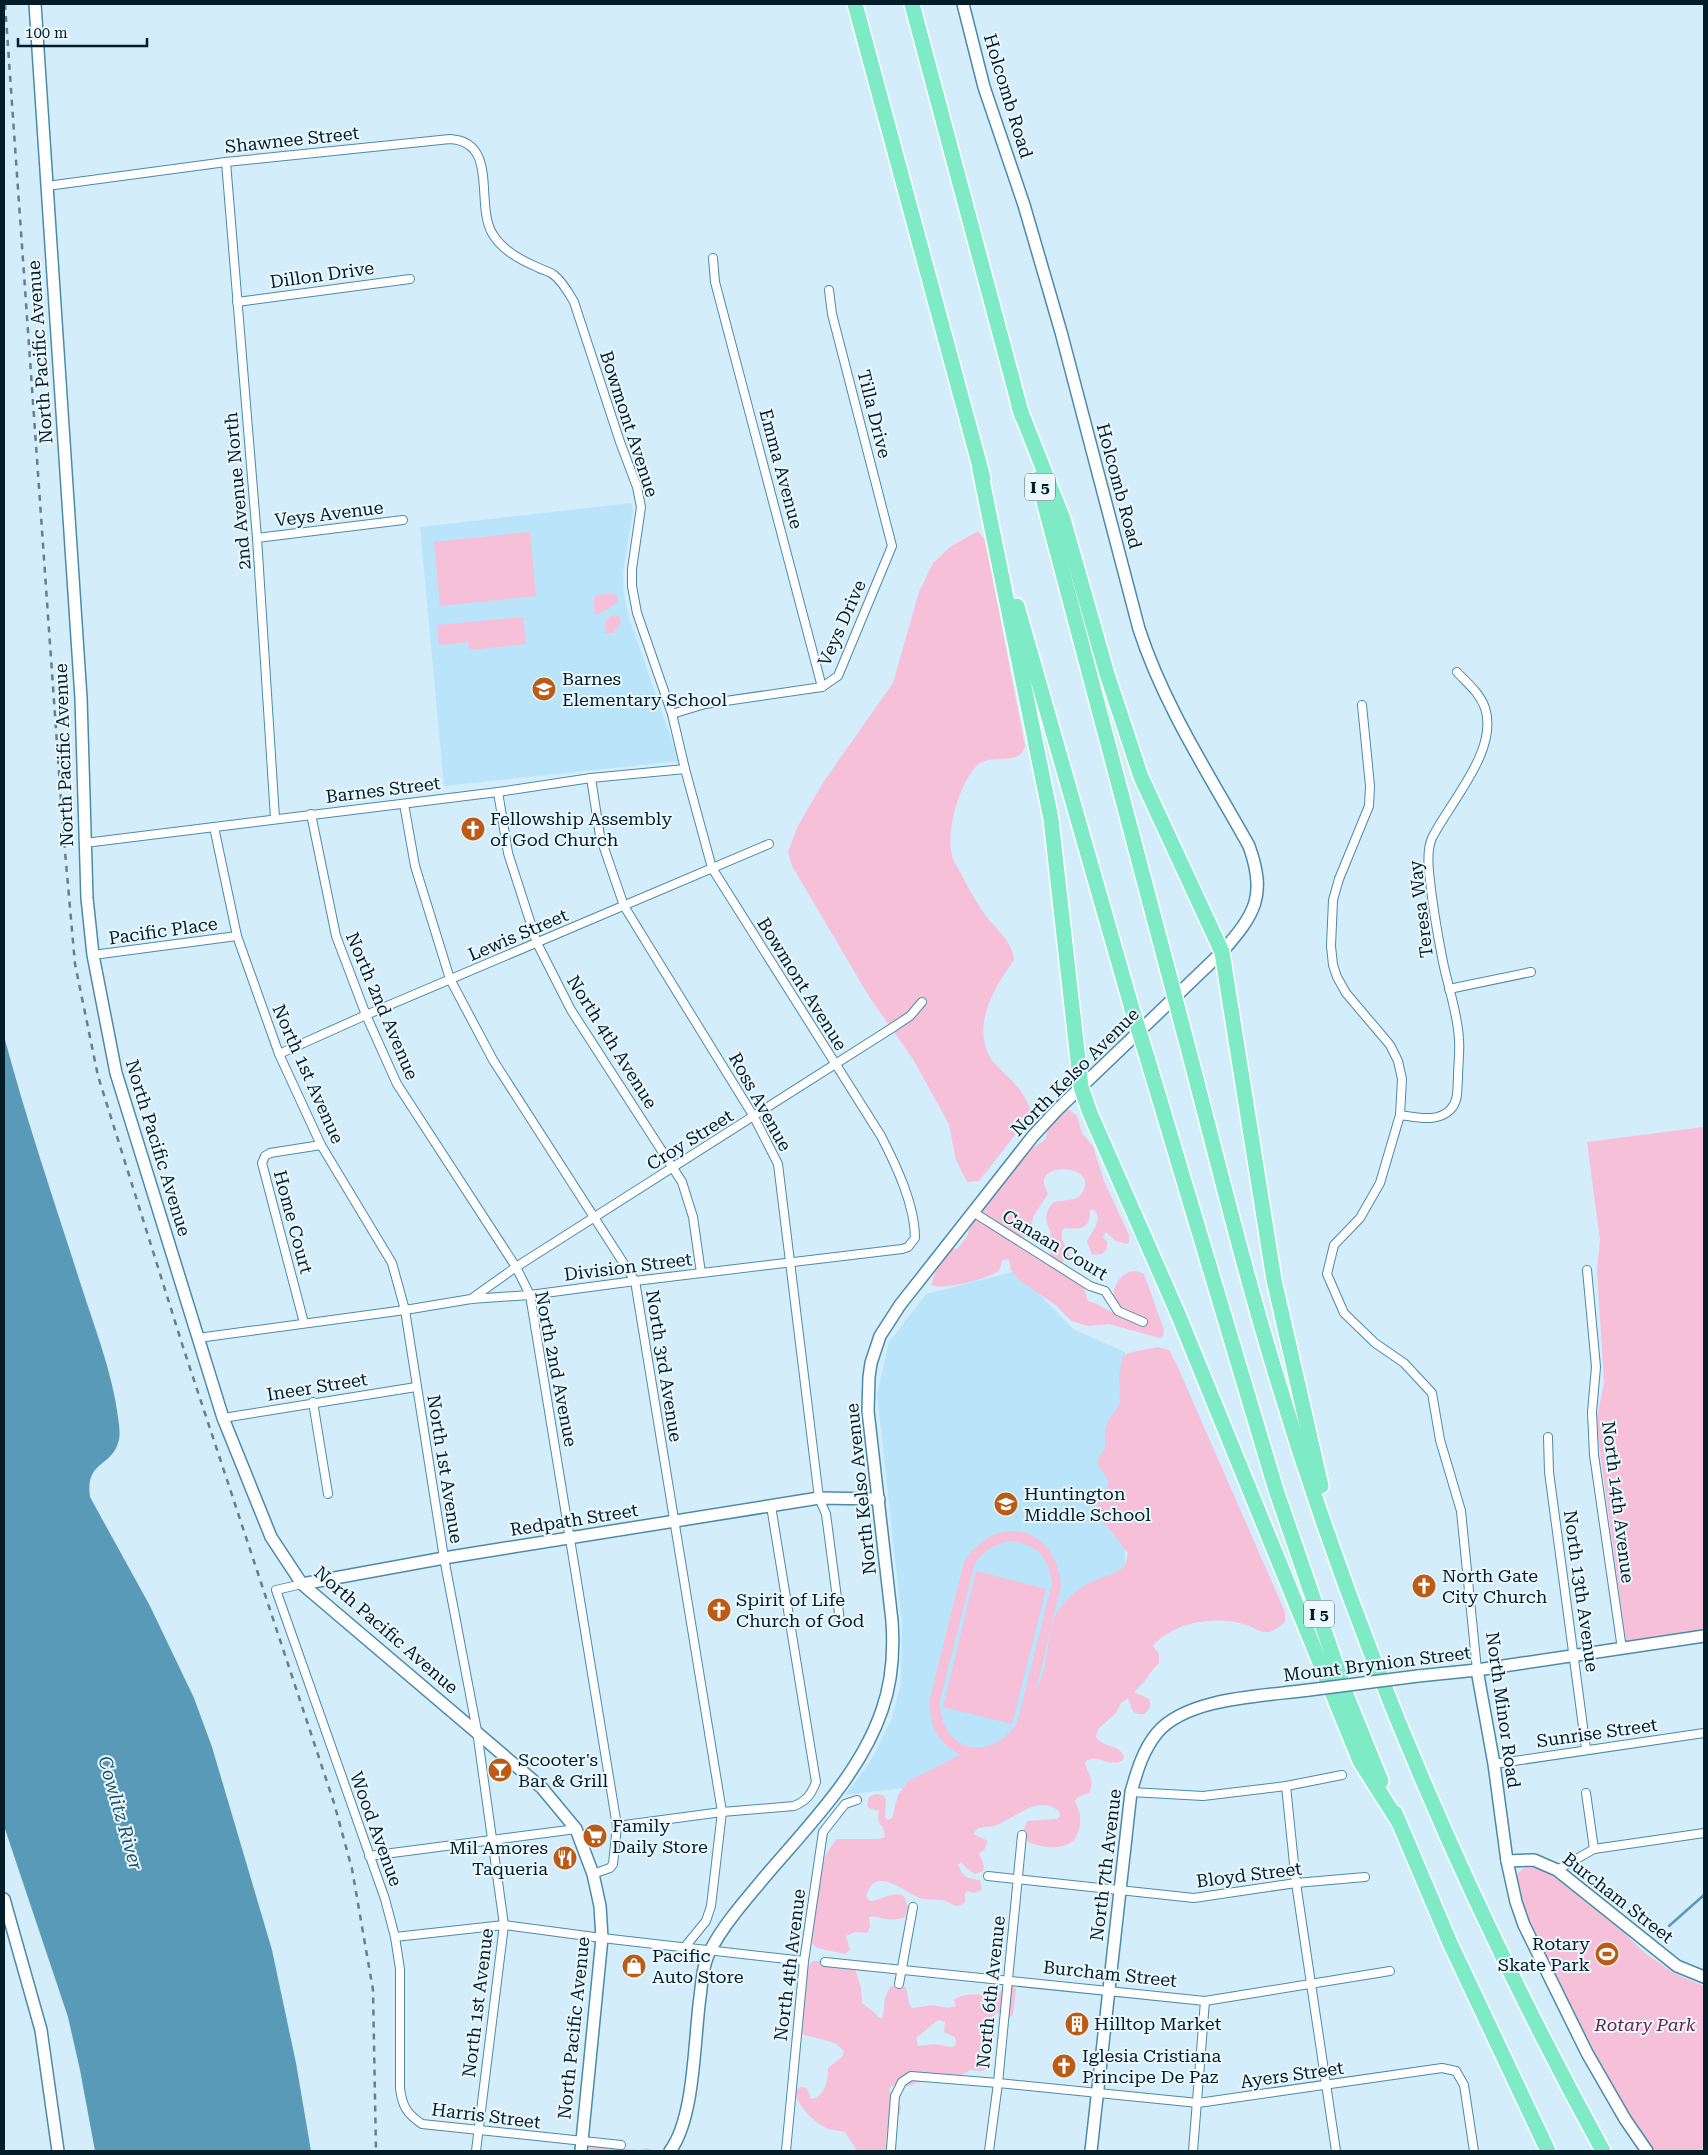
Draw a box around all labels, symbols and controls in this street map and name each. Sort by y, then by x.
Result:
scale bar [18,15,146,47]
text: 100 m [25,24,68,42]
street label: Holcomb Road [980,31,1038,161]
street label: Shawnee Street [224,122,360,157]
street label: Dillon Drive [268,257,375,292]
street label: North Pacific Avenue [23,260,56,444]
street label: Bowmont Avenue [596,348,663,500]
street label: Tilla Drive [853,368,896,460]
street label: Emma Avenue [755,407,808,531]
street label: 2nd Avenue North [220,411,255,571]
street label: Holcomb Road [1093,421,1146,551]
road number: I 5 [1025,474,1055,501]
street label: Veys Avenue [273,496,385,531]
street label: Veys Drive [813,576,870,669]
street label: North Pacific Avenue [50,663,77,847]
place label: Barnes Elementary School [562,668,727,710]
school or university icon: Barnes Elementary School [531,676,557,702]
street label: Barnes Street [324,772,442,807]
place label: Fellowship Assembly of God Church [490,808,672,850]
church icon: Fellowship Assembly of God Church [460,816,486,842]
street label: Teresa Way [1404,859,1437,959]
street label: Lewis Street [465,904,571,965]
street label: Pacific Place [107,912,219,949]
street label: Bowmont Avenue [753,913,852,1054]
street label: North 2nd Avenue [342,929,423,1083]
street label: North 4th Avenue [563,971,662,1112]
street label: North 1st Avenue [268,1001,349,1147]
street label: North Kelso Avenue [1006,1003,1143,1140]
street label: Ross Avenue [725,1049,796,1155]
street label: North Pacific Avenue [122,1057,195,1239]
street label: Croy Street [643,1105,737,1174]
street label: Home Court [270,1168,317,1276]
street label: Canaan Court [999,1205,1112,1284]
street label: Division Street [563,1248,694,1285]
street label: North 3rd Avenue [642,1288,687,1444]
street label: North 2nd Avenue [531,1289,582,1449]
street label: Ineer Street [265,1368,369,1405]
street label: North 1st Avenue [423,1393,468,1545]
street label: North Kelso Avenue [841,1402,880,1576]
street label: North 14th Avenue [1598,1420,1639,1584]
place label: Huntington Middle School [1024,1483,1151,1525]
school or university icon: Huntington Middle School [993,1491,1019,1517]
street label: Redpath Street [508,1499,640,1540]
street label: North 13th Avenue [1560,1509,1603,1673]
street label: North Pacific Avenue [310,1561,463,1698]
place label: North Gate City Church [1442,1565,1548,1607]
church icon: North Gate City Church [1411,1573,1437,1599]
place label: Spirit of Life Church of God [736,1589,865,1631]
church icon: Spirit of Life Church of God [706,1597,732,1623]
road number: I 5 [1304,1600,1334,1628]
street label: North Minor Road [1482,1630,1525,1790]
street label: Mount Brynion Street [1282,1642,1472,1685]
street label: Sunrise Street [1535,1714,1659,1751]
place label: Scooter's Bar & Grill [518,1749,608,1791]
water label: Cowlitz River [93,1753,148,1873]
bar icon: Scooter's Bar & Grill [487,1757,513,1783]
street label: Wood Avenue [346,1769,407,1889]
street label: North 7th Avenue [1086,1787,1125,1942]
place label: Family Daily Store [612,1815,708,1857]
supermarket icon: Family Daily Store [582,1823,608,1849]
place label: Mil Amores Taqueria [449,1837,548,1879]
restaurant icon: Mil Amores Taqueria [552,1845,578,1871]
street label: Burcham Street [1559,1848,1678,1947]
street label: Bloyd Street [1195,1858,1303,1891]
street label: North 4th Avenue [770,1887,809,2042]
street label: North 6th Avenue [972,1914,1009,2069]
street label: North 1st Avenue [458,1927,497,2079]
place label: Rotary Skate Park [1498,1933,1590,1975]
street label: North Pacific Avenue [553,1935,594,2120]
sports icon: Rotary Skate Park [1594,1941,1620,1967]
place label: Pacific Auto Store [652,1945,744,1987]
shop icon: Pacific Auto Store [621,1953,647,1979]
street label: Burcham Street [1042,1956,1178,1991]
building icon: Hilltop Market [1064,2011,1090,2037]
place label: Hilltop Market [1094,2013,1222,2034]
park label: Rotary Park [1594,2014,1696,2035]
place label: Iglesia Cristiana Principe De Paz [1082,2045,1222,2087]
church icon: Iglesia Cristiana Principe De Paz [1051,2053,1077,2079]
street label: Ayers Street [1239,2057,1345,2092]
street label: Harris Street [430,2098,542,2133]

